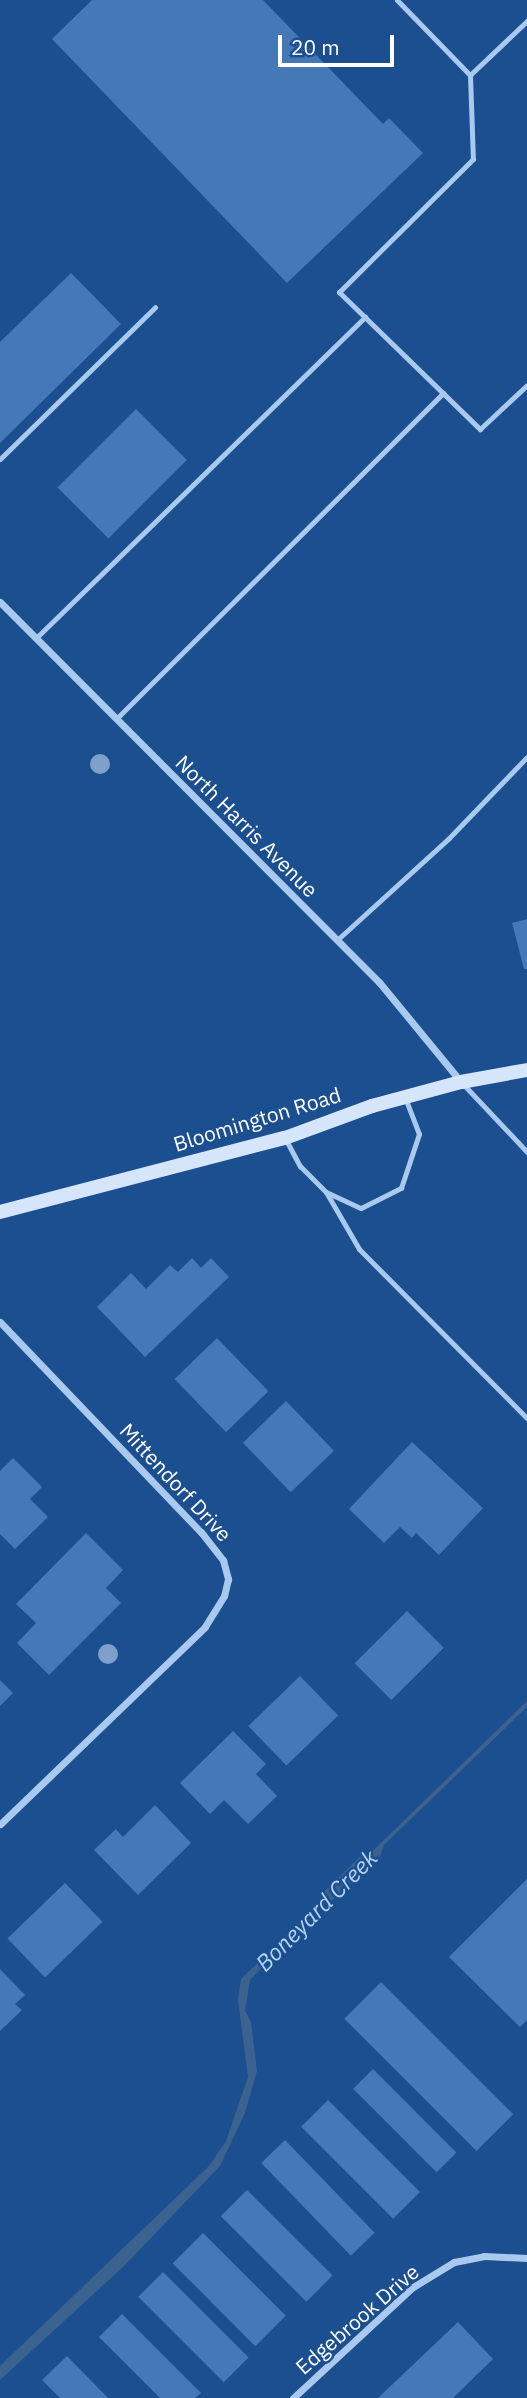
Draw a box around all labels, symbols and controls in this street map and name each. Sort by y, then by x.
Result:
scale bar [282,21,398,65]
text: 20 m [291,33,340,61]
street label: North Harris Avenue [171,750,323,902]
street label: Bloomington Road [170,1082,344,1156]
street label: Mittendorf Drive [115,1418,237,1546]
water label: Boneyard Creek [250,1844,382,1976]
street label: Edgebrook Drive [290,2259,424,2379]

